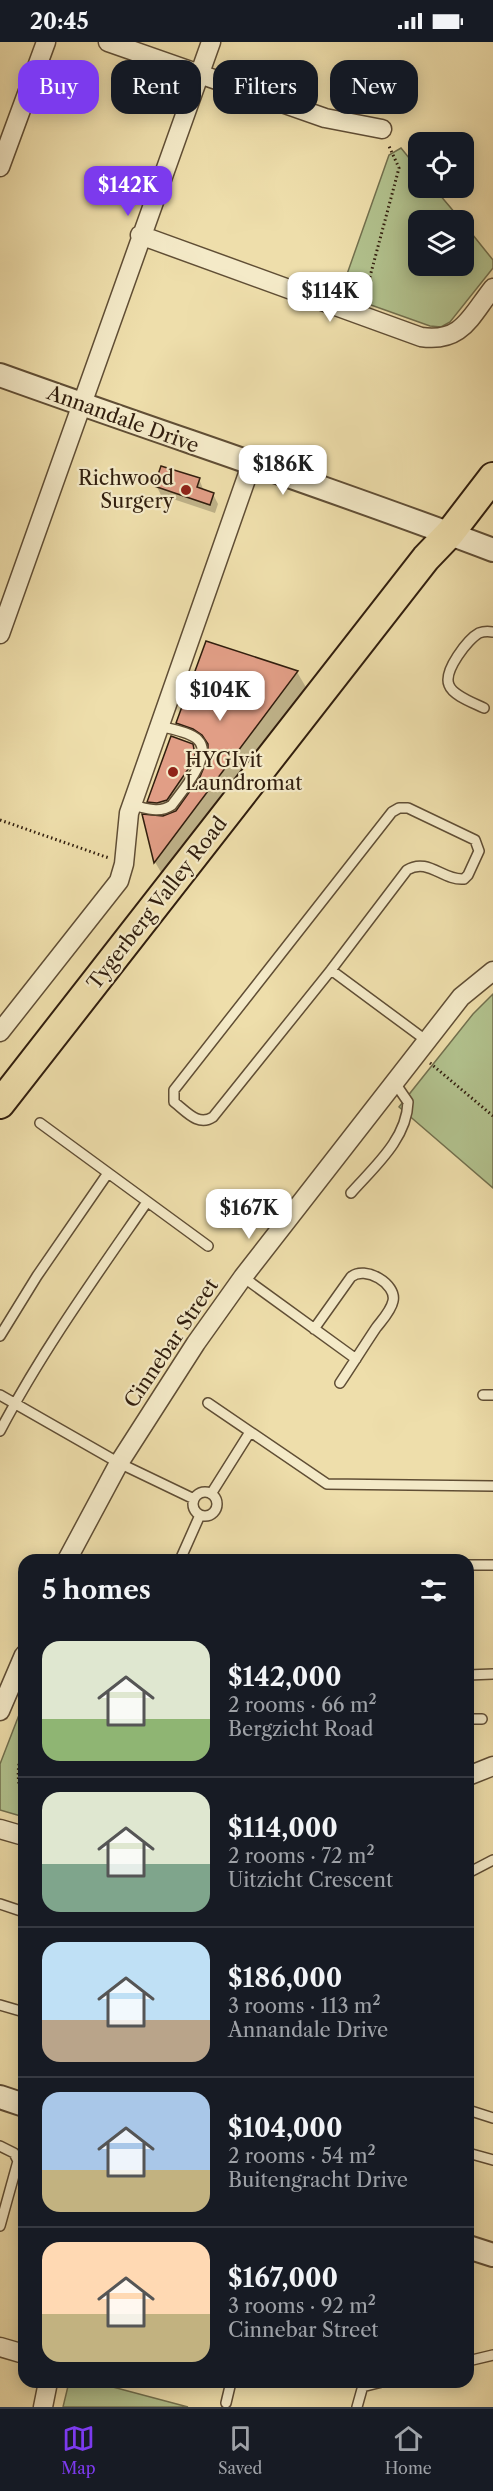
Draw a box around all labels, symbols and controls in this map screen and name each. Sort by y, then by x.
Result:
text: 20:45 [30,8,89,35]
chip: Buy [18,60,99,114]
chip: Rent [111,60,201,114]
chip: Filters [213,60,318,114]
chip: New [330,60,418,114]
map controls [408,132,474,276]
button: locate [408,132,474,198]
pin: $142K [86,166,170,217]
text: $142K [98,173,158,197]
button: layers [408,210,474,276]
pin: $114K [288,272,372,323]
text: $114K [302,279,359,303]
street label: Annandale Drive [43,380,202,458]
pin: $186K [241,445,325,496]
text: $186K [253,452,313,476]
place label: Richwood Surgery [78,466,175,513]
marker: Richwood Surgery [179,483,193,497]
pin: $104K [178,671,262,722]
text: $104K [190,678,250,702]
place label: HYGIvit Laundromat [185,748,302,795]
marker: HYGIvit Laundromat [166,765,180,779]
street label: Tygerberg Valley Road [82,812,232,994]
pin: $167K [207,1189,291,1240]
text: $167K [220,1196,278,1220]
street label: Cinnebar Street [119,1274,223,1412]
text: 5 homes [42,1574,151,1606]
icon: filters [417,1574,450,1607]
text: $142,000 [228,1661,342,1693]
icon: home [90,1665,162,1737]
text: 2 rooms · 66 m² [228,1693,377,1717]
text: Bergzicht Road [228,1717,373,1741]
text: $114,000 [228,1812,338,1844]
icon: home [90,1816,162,1888]
text: 2 rooms · 72 m² [228,1844,375,1868]
text: Uitzicht Crescent [228,1868,393,1892]
text: $186,000 [228,1962,342,1994]
icon: home [90,1966,162,2038]
text: 3 rooms · 113 m² [228,1994,381,2018]
text: Annandale Drive [228,2018,388,2042]
text: $104,000 [228,2112,342,2144]
icon: home [90,2116,162,2188]
text: 2 rooms · 54 m² [228,2144,376,2168]
text: Buitengracht Drive [228,2168,408,2192]
text: $167,000 [228,2262,338,2294]
icon: home [90,2266,162,2338]
text: 3 rooms · 92 m² [228,2294,376,2318]
text: Cinnebar Street [228,2318,378,2342]
tab: Map [61,2422,96,2478]
tab: Saved [218,2422,262,2478]
tab: Home [385,2422,432,2478]

